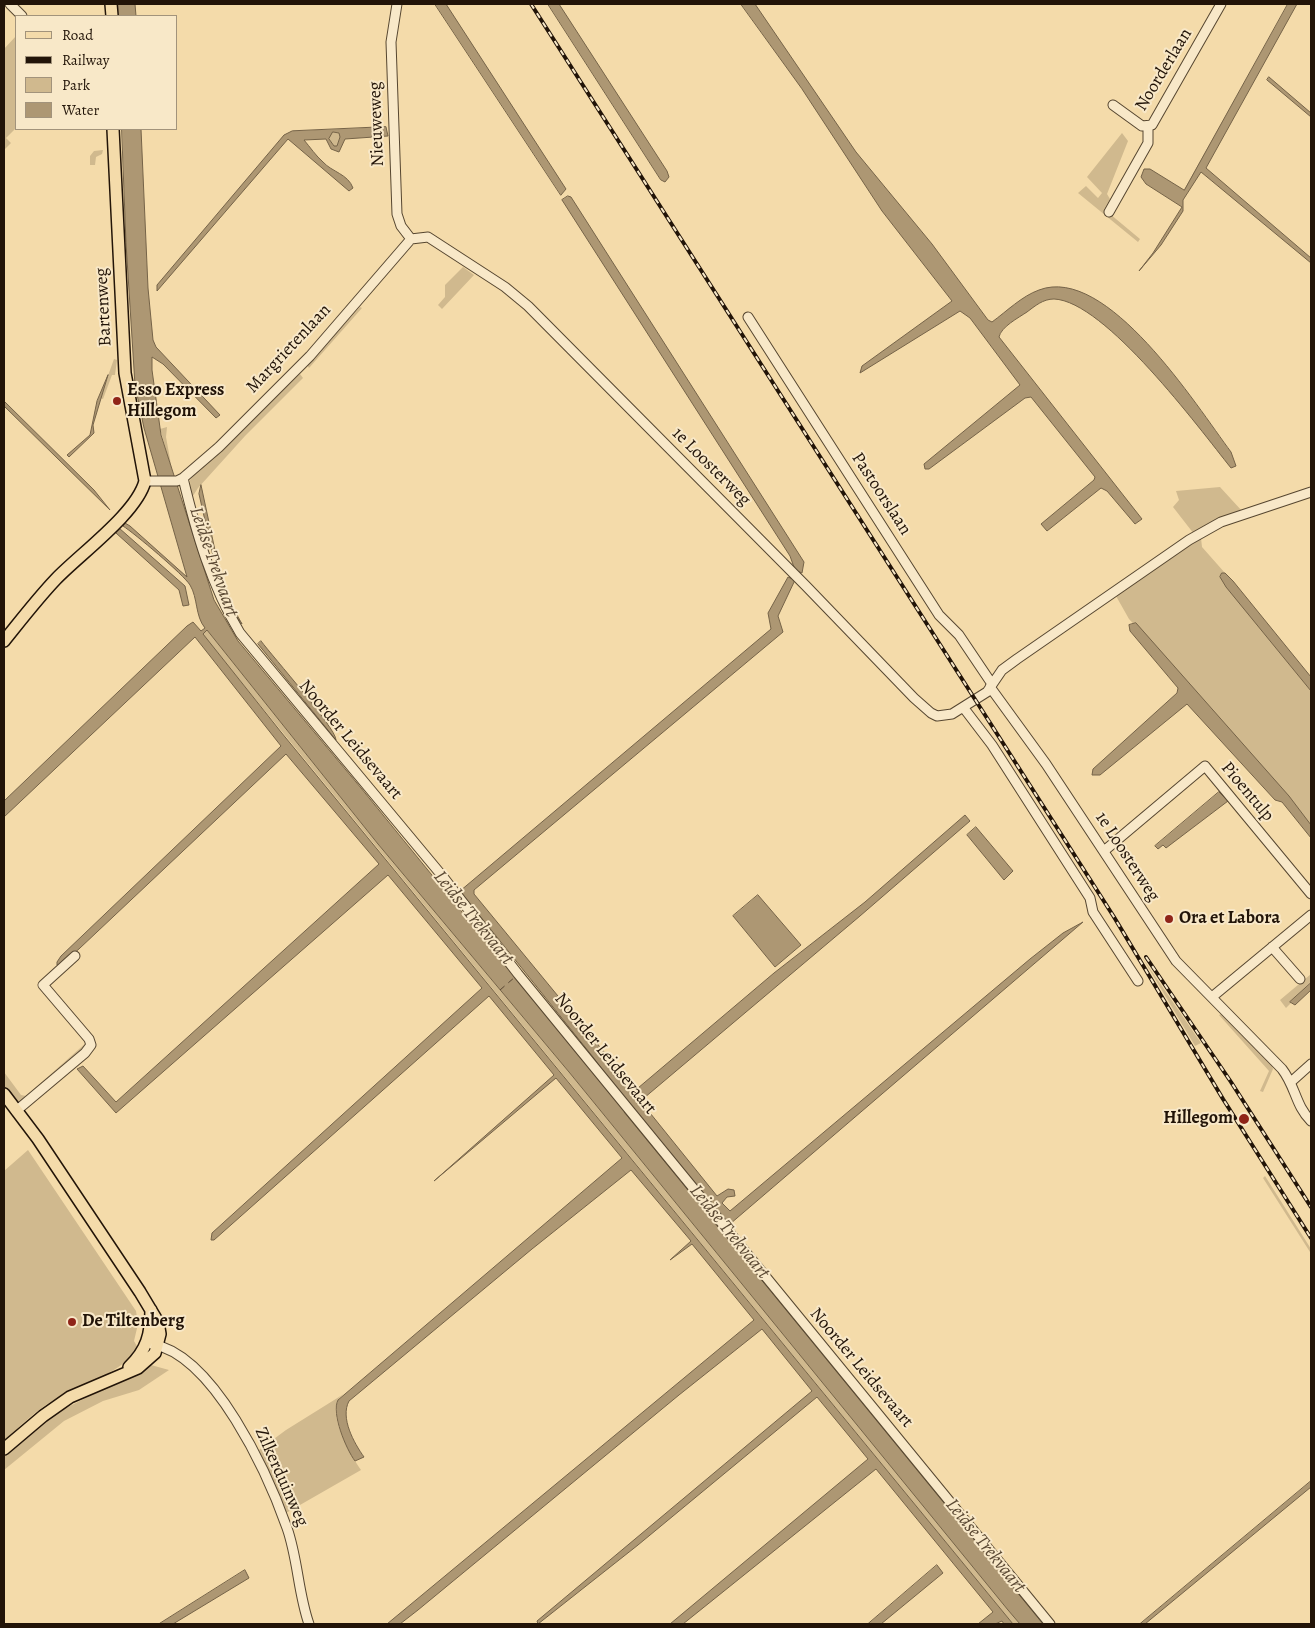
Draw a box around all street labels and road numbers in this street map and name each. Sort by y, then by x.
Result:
street label: Noorderlaan [1131,25,1197,115]
street label: Nieuweweg [365,81,389,167]
street label: Bartenweg [91,267,117,347]
street label: Margrietenlaan [242,300,336,398]
street label: 1e Loosterweg [667,423,755,511]
street label: Pastoorslaan [846,449,916,539]
street label: Noorder Leidsevaart [294,676,406,804]
street label: Pioentulp [1216,758,1278,826]
street label: 1e Loosterweg [1090,808,1164,906]
street label: Noorder Leidsevaart [549,989,661,1119]
street label: Noorder Leidsevaart [805,1304,917,1432]
street label: Zilkerduinweg [250,1424,312,1530]

